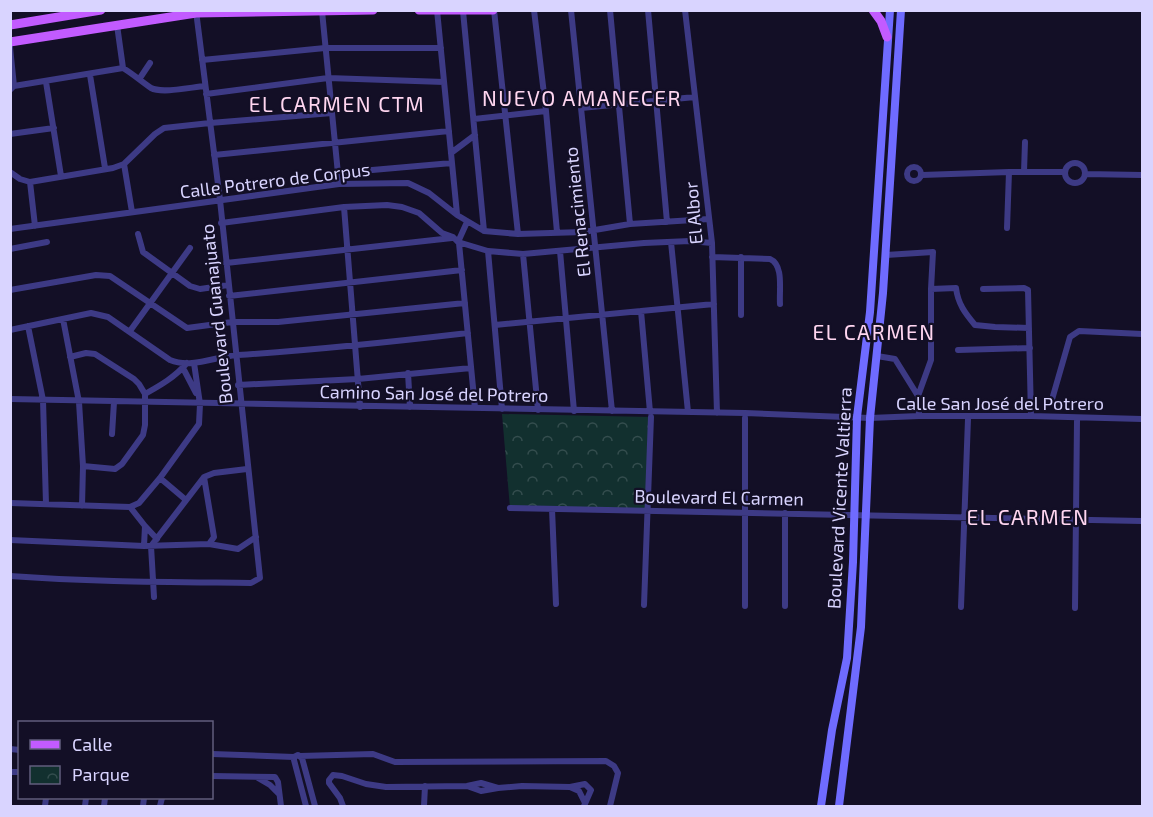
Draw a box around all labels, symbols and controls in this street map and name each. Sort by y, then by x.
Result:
district label: NUEVO AMANECER [482,85,682,110]
district label: EL CARMEN CTM [249,91,425,116]
street label: El Renacimiento [559,146,595,278]
street label: Calle Potrero de Corpus [179,157,371,203]
street label: El Albor [679,181,707,245]
street label: Boulevard Guanajuato [196,223,236,405]
district label: EL CARMEN [812,319,936,344]
street label: Camino San José del Potrero [319,380,549,406]
street label: Boulevard Vicente Valtierra [822,387,856,609]
street label: Calle San José del Potrero [896,392,1104,414]
street label: Boulevard El Carmen [634,485,804,509]
district label: EL CARMEN [966,504,1090,529]
legend [18,721,213,799]
text: Calle [72,733,113,755]
text: Parque [72,763,130,785]

